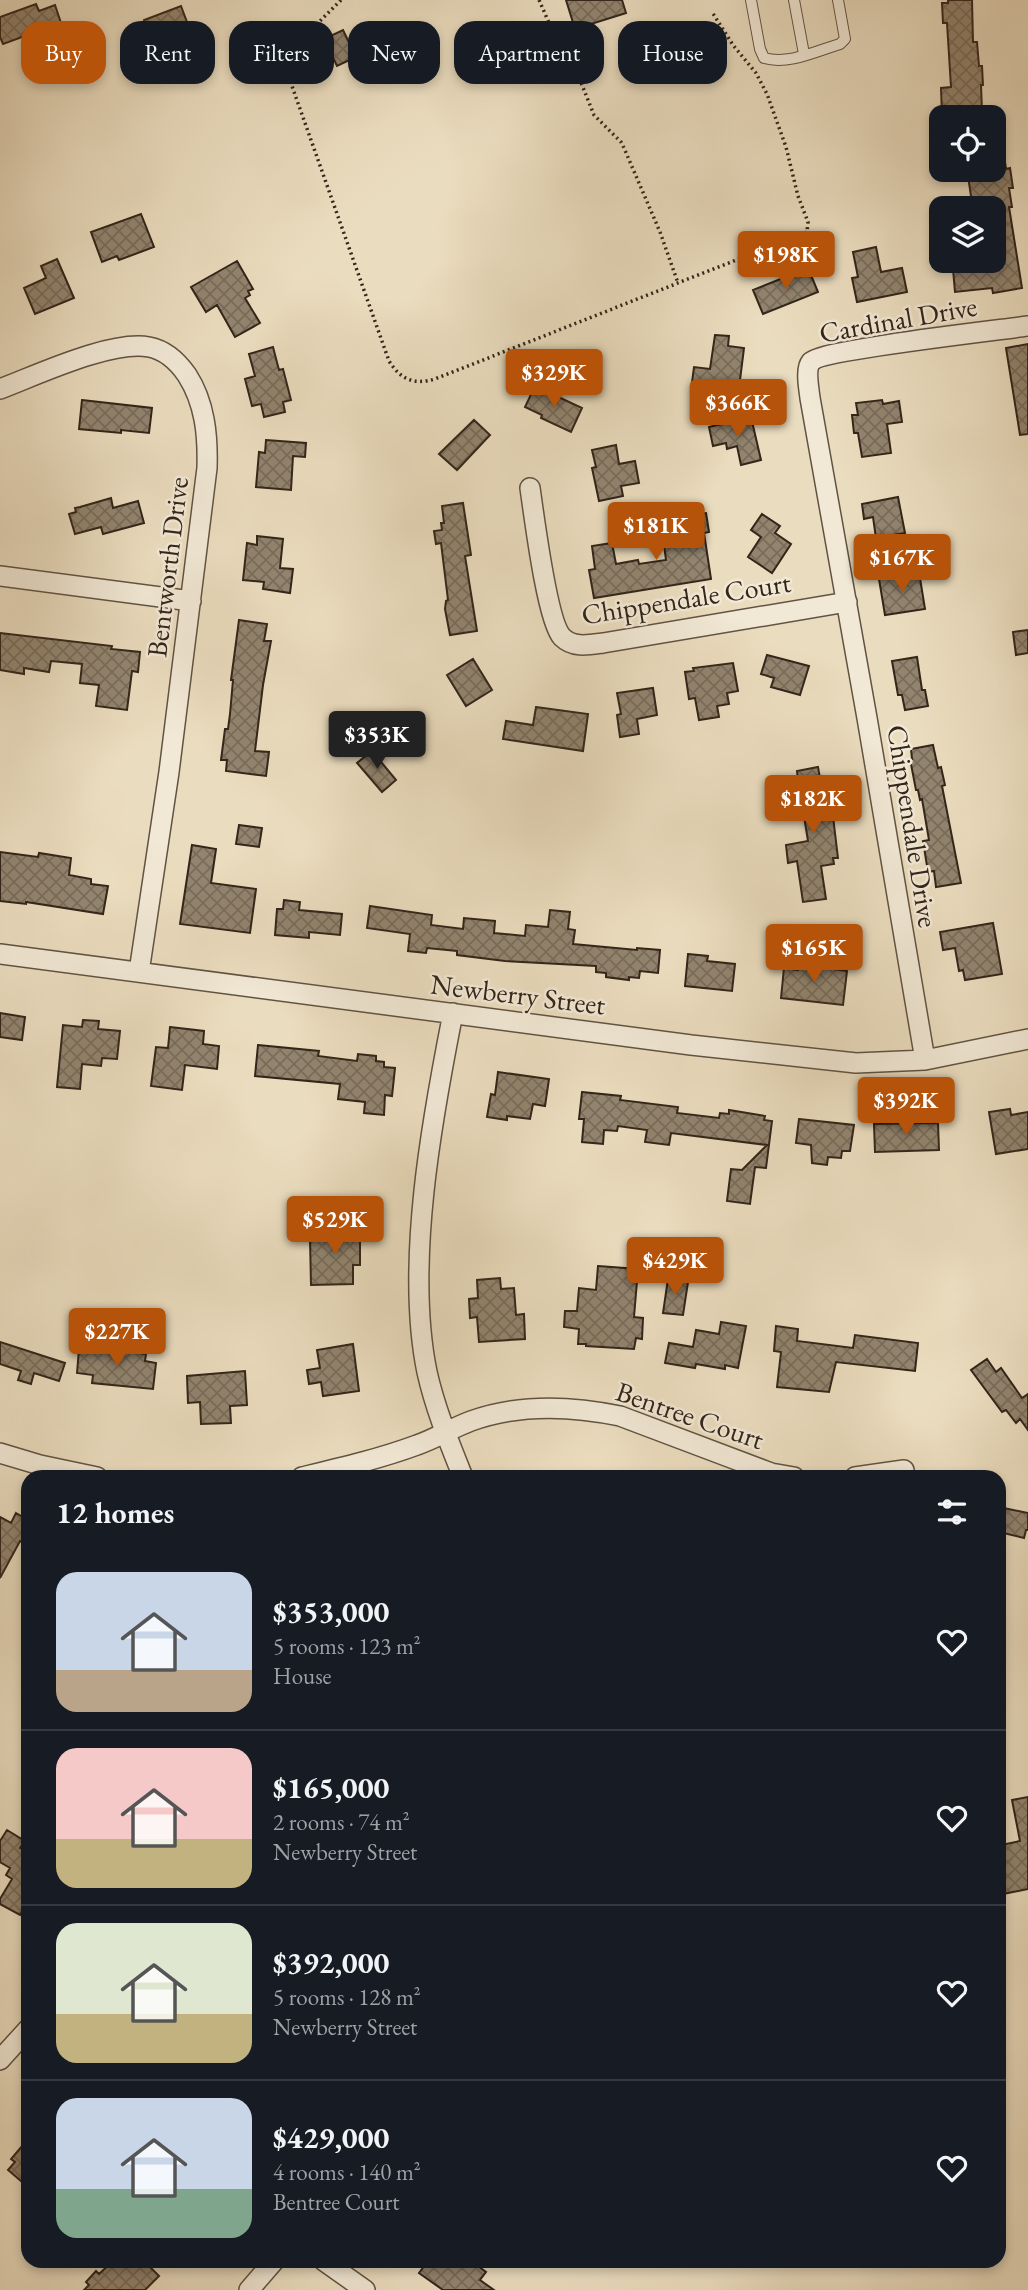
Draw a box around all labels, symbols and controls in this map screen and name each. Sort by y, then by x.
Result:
chip: Buy [21,21,106,84]
chip: Rent [120,21,215,84]
chip: Filters [229,21,334,84]
chip: New [348,21,440,84]
chip: Apartment [454,21,604,84]
chip: House [618,21,727,84]
map controls [929,105,1006,273]
button: locate [929,105,1006,182]
button: layers [929,196,1006,273]
pin: $198K [737,232,835,291]
text: $198K [754,239,818,269]
street label: Cardinal Drive [816,287,980,351]
pin: $329K [505,350,603,409]
text: $329K [522,357,586,387]
pin: $366K [689,380,787,439]
text: $366K [706,387,770,417]
street label: Bentworth Drive [138,475,196,659]
pin: $181K [607,503,705,562]
text: $181K [624,510,688,540]
pin: $167K [853,534,951,594]
text: $167K [870,542,934,572]
street label: Chippendale Court [579,564,793,632]
pin: $353K [328,712,426,771]
text: $353K [345,719,409,749]
street label: Chippendale Drive [879,722,947,930]
pin: $182K [764,776,862,835]
text: $182K [781,783,845,813]
pin: $165K [765,925,863,984]
text: $165K [782,932,846,962]
street label: Newberry Street [429,965,608,1023]
pin: $392K [857,1078,955,1137]
text: $392K [874,1085,938,1115]
pin: $529K [286,1196,384,1256]
text: $529K [303,1204,367,1234]
pin: $429K [626,1238,724,1297]
text: $429K [643,1245,707,1275]
pin: $227K [68,1308,166,1368]
text: $227K [85,1316,149,1346]
street label: Bentree Court [611,1373,769,1457]
text: 12 homes [56,1493,174,1532]
icon: filters [933,1493,971,1531]
text: $353,000 [273,1592,389,1631]
icon: home [112,1600,196,1684]
icon: heart [933,1623,971,1661]
text: 5 rooms · 123 m² [273,1631,421,1661]
text: House [273,1661,332,1691]
text: $165,000 [273,1768,389,1807]
icon: home [112,1776,196,1860]
icon: heart [933,1799,971,1837]
text: 2 rooms · 74 m² [273,1807,410,1837]
text: Newberry Street [273,1837,417,1867]
text: $392,000 [273,1943,389,1982]
icon: home [112,1951,196,2035]
icon: heart [933,1974,971,2012]
text: 5 rooms · 128 m² [273,1982,421,2012]
text: Newberry Street [273,2012,417,2042]
text: $429,000 [273,2118,389,2157]
icon: home [112,2126,196,2210]
icon: heart [933,2149,971,2187]
text: 4 rooms · 140 m² [273,2157,421,2187]
text: Bentree Court [273,2187,400,2217]

